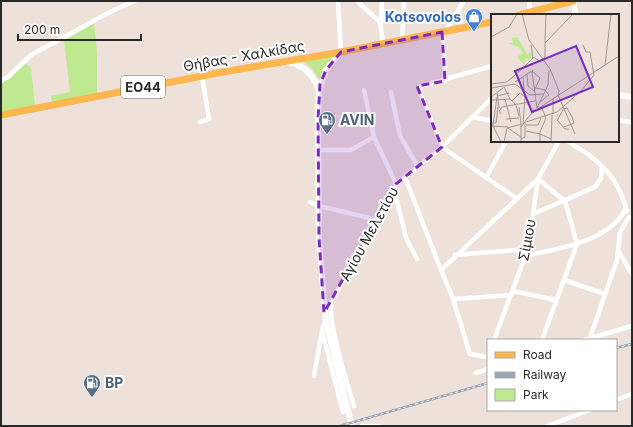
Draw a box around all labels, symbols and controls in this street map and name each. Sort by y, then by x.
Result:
shop icon: Kotsovolos [464,7,484,32]
place label: Kotsovolos [385,8,461,25]
inset map [491,14,619,142]
scale bar [18,16,141,42]
text: 200 m [24,22,60,37]
street label: Θήβας - Χαλκίδας [182,36,306,75]
road number: ΕΟ44 [121,76,165,98]
fuel station icon: AVIN [317,110,337,135]
place label: AVIN [340,111,374,128]
street label: Αγίου Μελετίου [336,184,401,284]
street label: Σίμιου [514,218,539,262]
legend [487,339,617,411]
text: Road [523,347,552,362]
text: Railway [523,367,567,382]
fuel station icon: BP [82,373,102,398]
place label: BP [105,374,123,391]
text: Park [523,387,549,402]

